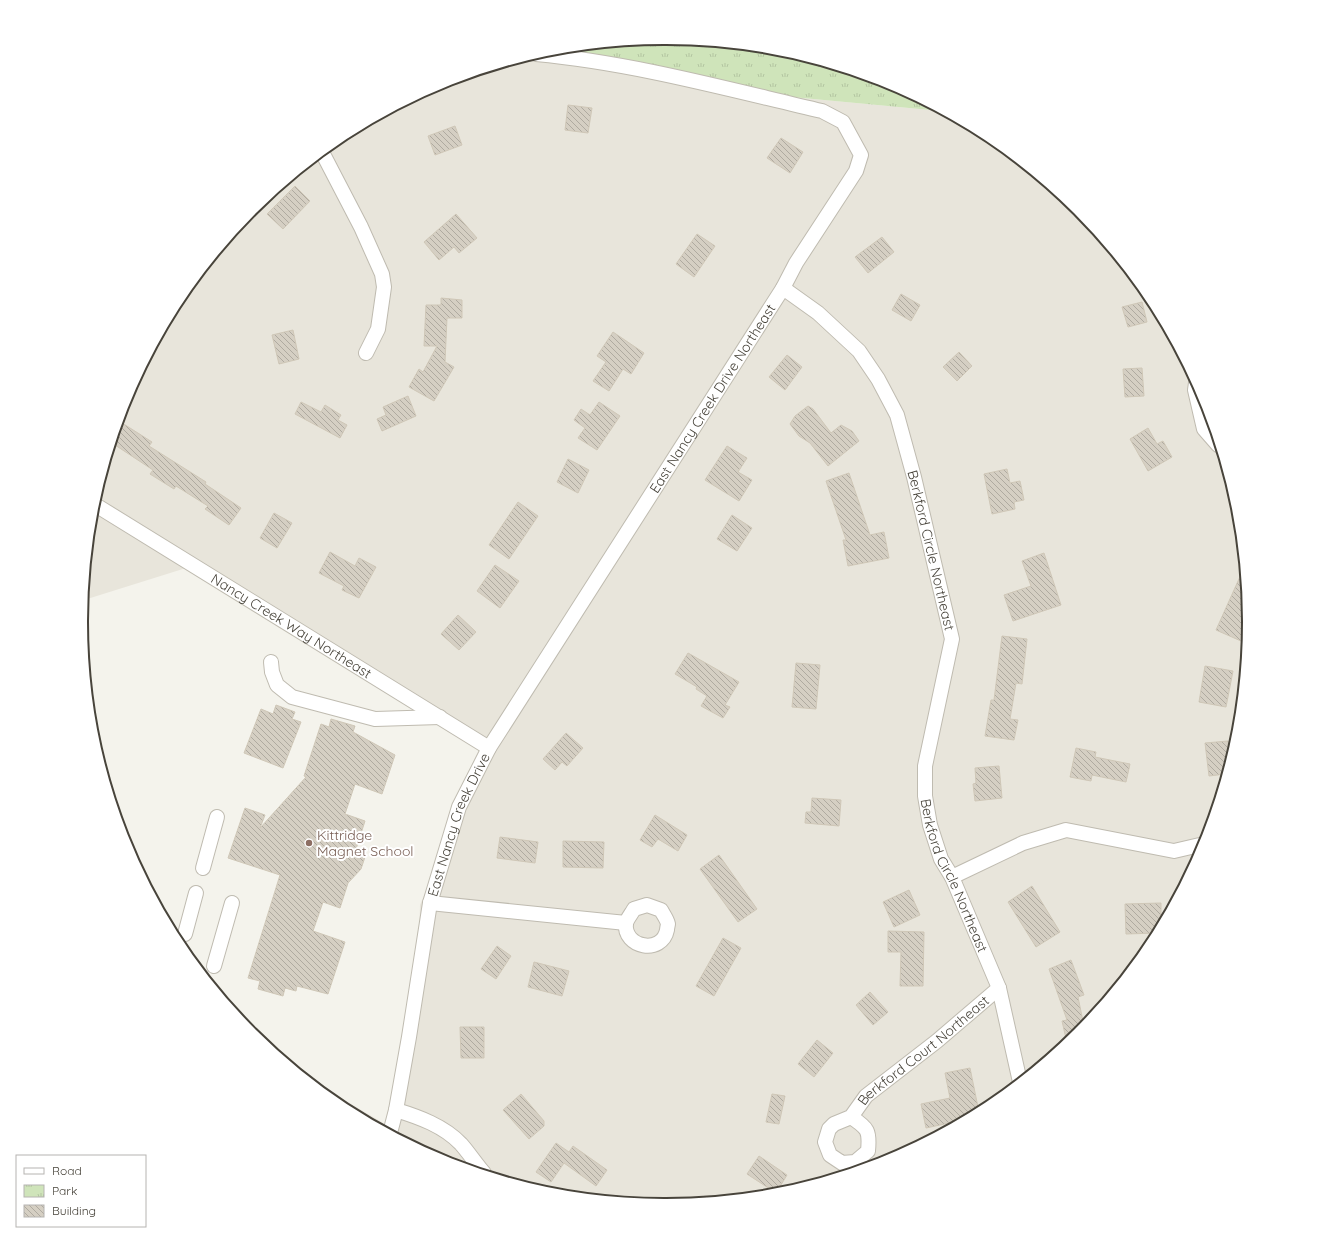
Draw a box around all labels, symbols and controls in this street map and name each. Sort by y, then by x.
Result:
street label: East Nancy Creek Drive Northeast [645,300,780,496]
street label: Berkford Circle Northeast [904,468,959,633]
street label: Nancy Creek Way Northeast [208,570,375,682]
street label: East Nancy Creek Drive [423,750,494,899]
street label: Berkford Circle Northeast [917,797,992,955]
place label: Kittridge Magnet School [317,826,414,860]
marker: Kittridge Magnet School [304,838,314,848]
street label: Berkford Court Northeast [853,991,993,1109]
legend [16,1155,146,1227]
text: Road [52,1163,82,1178]
text: Park [52,1183,77,1198]
text: Building [52,1203,96,1218]

